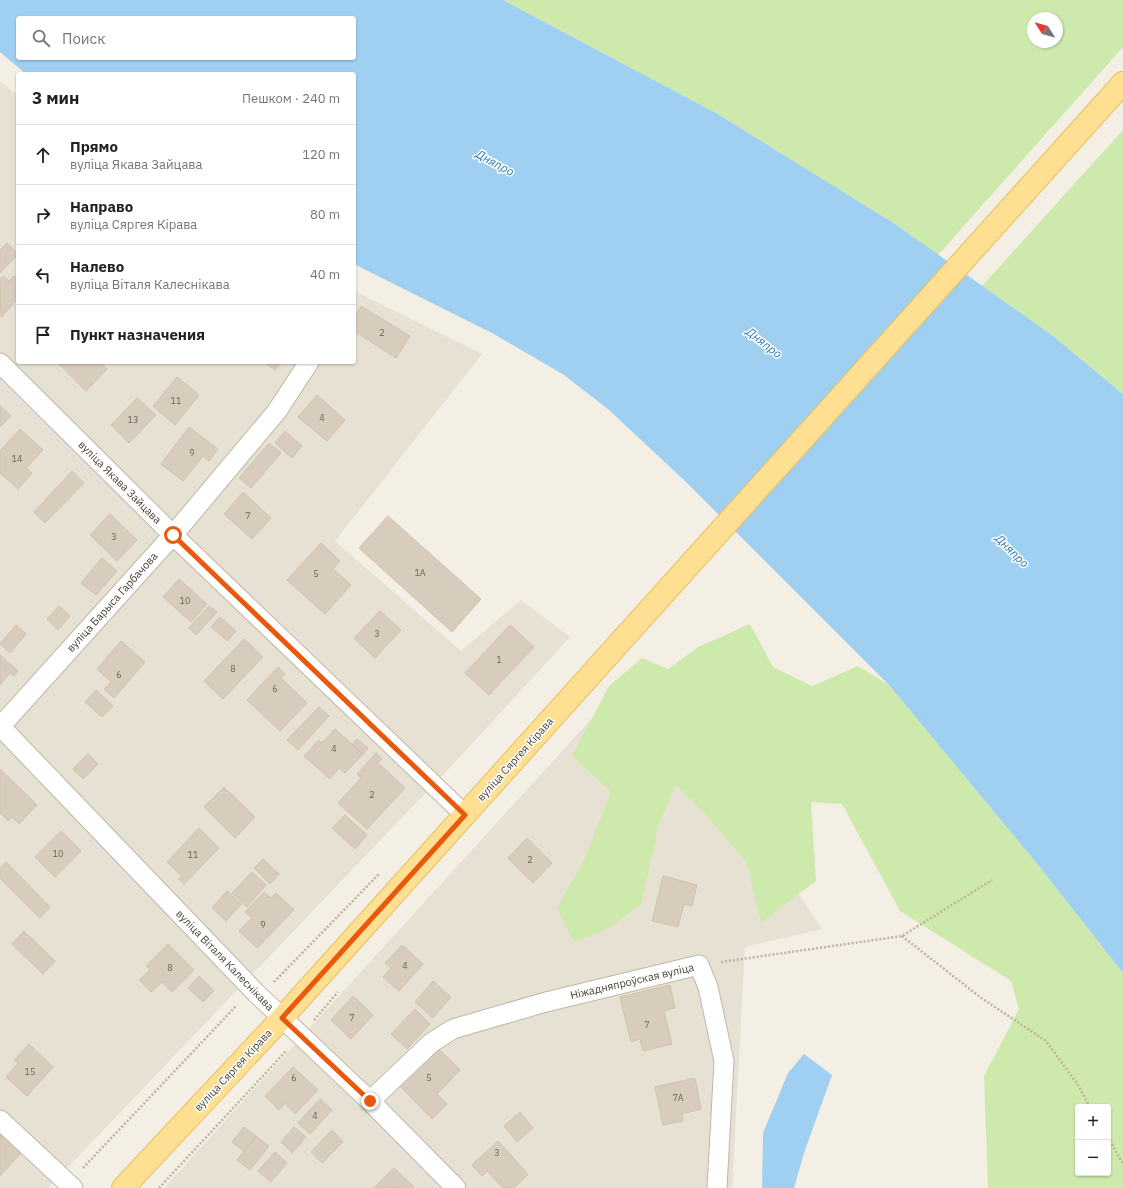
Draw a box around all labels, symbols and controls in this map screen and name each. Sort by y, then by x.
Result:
north arrow [1027,12,1063,48]
search box [16,16,356,60]
icon: search [30,27,52,49]
text: Поиск [62,29,105,48]
text: 3 мин [32,87,79,109]
text: Пешком · 240 m [242,90,340,107]
text: Прямо [70,137,118,156]
icon: ahead [32,144,54,166]
water label: Дняпро [473,145,517,179]
text: 120 m [302,146,340,163]
text: вуліца Якава Зайцава [70,156,202,173]
text: Направо [70,197,133,216]
icon: right [32,204,54,226]
text: 80 m [310,206,340,223]
text: вуліца Сяргея Кірава [70,216,197,233]
text: Налево [70,257,124,276]
icon: left [32,264,54,286]
text: 40 m [310,266,340,283]
text: вуліца Віталя Калеснікава [70,276,230,293]
water label: Дняпро [743,323,786,362]
icon: arrive [32,324,54,346]
text: Пункт назначения [70,325,205,344]
house number: 2 [379,327,385,338]
house number: 11 [171,395,181,406]
house number: 4 [319,412,325,423]
house number: 13 [128,414,138,425]
street label: вуліца Якава Зайцава [75,437,165,527]
house number: 9 [189,447,195,458]
house number: 14 [12,453,22,464]
house number: 7 [245,510,251,521]
route start [164,526,182,544]
water label: Дняпро [992,530,1033,571]
house number: 3 [111,531,117,542]
street label: вуліца Барыса Гарбачова [63,549,161,655]
house number: 1А [414,567,426,578]
house number: 5 [313,568,319,579]
house number: 10 [180,595,190,606]
house number: 3 [374,628,380,639]
house number: 1 [496,654,502,665]
house number: 8 [230,663,236,674]
house number: 6 [116,669,122,680]
house number: 6 [272,683,278,694]
street label: вуліца Сяргея Кірава [474,714,556,804]
house number: 4 [331,743,337,754]
house number: 2 [369,789,375,800]
house number: 10 [53,848,63,859]
house number: 11 [188,849,198,860]
house number: 2 [527,854,533,865]
street label: вуліца Віталя Калеснікава [173,907,277,1014]
house number: 9 [260,919,266,930]
house number: 4 [402,960,408,971]
street label: Ніжадняпроўская вуліца [569,960,695,1002]
house number: 8 [167,962,173,973]
house number: 7 [349,1012,355,1023]
house number: 7 [644,1019,650,1030]
street label: вуліца Сяргея Кірава [191,1026,275,1114]
house number: 15 [25,1066,35,1077]
house number: 6 [291,1072,297,1083]
house number: 5 [426,1072,432,1083]
route end [361,1092,379,1110]
house number: 7А [672,1092,684,1103]
map controls [1075,1104,1111,1176]
button: + [1075,1104,1111,1140]
house number: 4 [312,1110,318,1121]
button: − [1075,1140,1111,1176]
house number: 3 [494,1147,500,1158]

